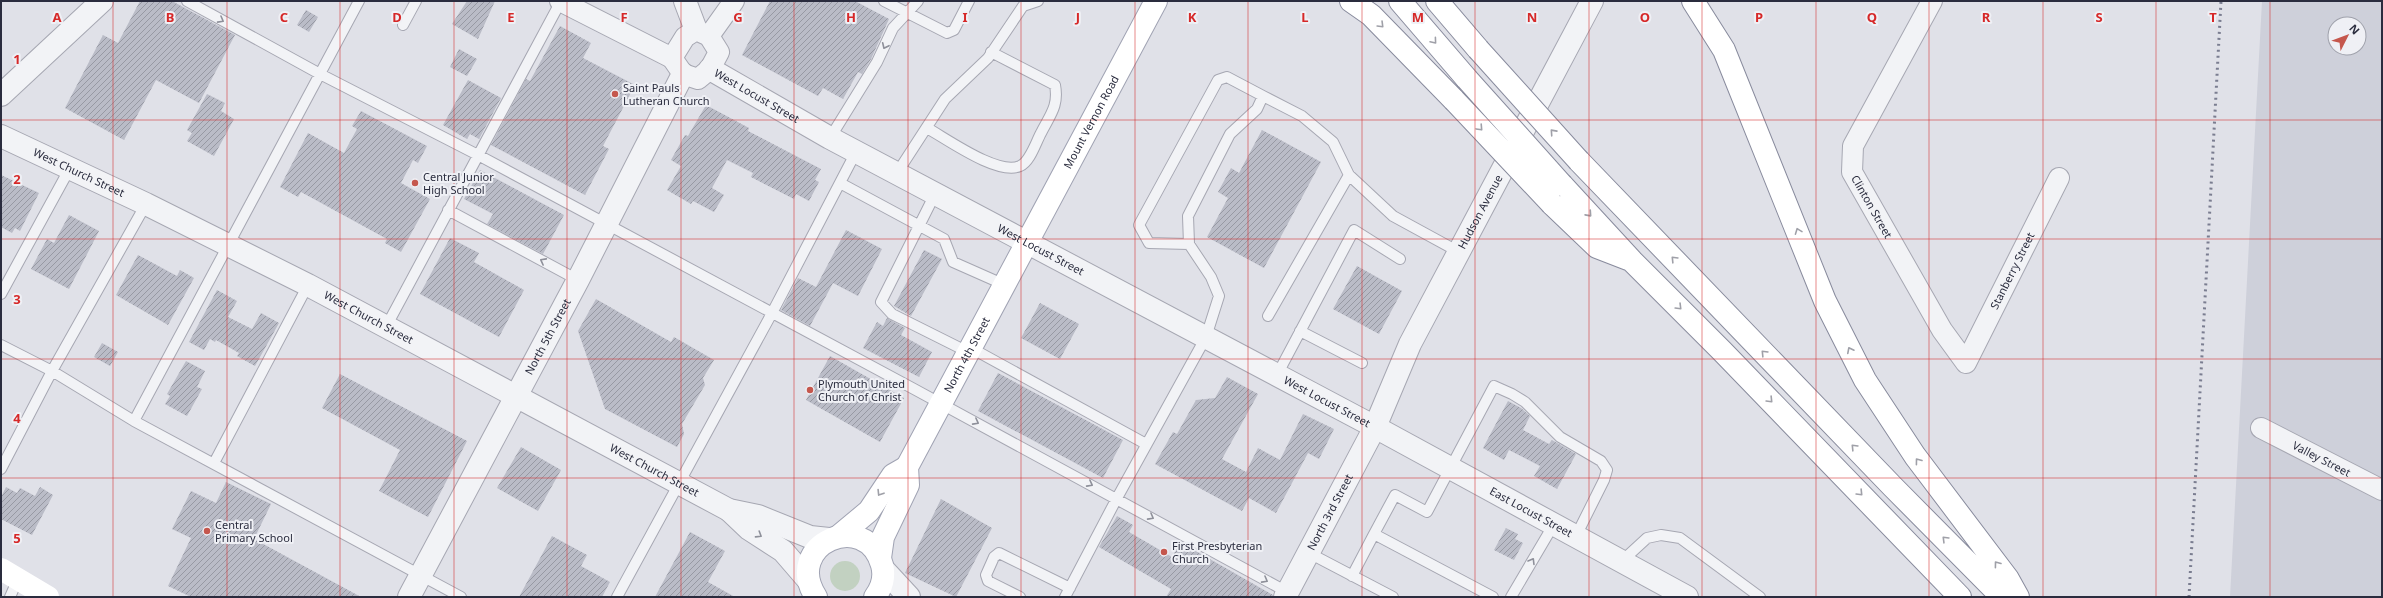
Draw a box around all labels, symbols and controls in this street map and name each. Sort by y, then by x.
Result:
text: A [53,8,62,26]
text: B [166,8,174,26]
text: C [280,8,288,26]
text: D [392,8,402,26]
text: E [507,8,515,26]
text: F [620,8,628,26]
text: G [733,8,743,26]
text: H [846,8,856,26]
text: I [962,8,968,26]
text: J [1075,8,1080,26]
text: K [1188,8,1197,26]
text: L [1301,8,1309,26]
text: M [1412,8,1424,26]
text: N [1527,8,1537,26]
text: O [1640,8,1650,26]
text: P [1755,8,1763,26]
text: Q [1867,8,1877,26]
text: R [1982,8,1991,26]
text: S [2095,8,2103,26]
text: T [2209,8,2217,26]
one-way arrow [217,15,224,22]
north arrow [2327,16,2367,56]
one-way arrow [1376,20,1384,28]
text: N [2346,21,2363,37]
one-way arrow [1430,37,1437,44]
one-way arrow [882,42,890,49]
text: 1 [13,50,21,68]
street label: West Locust Street [712,65,802,126]
street label: Mount Vernon Road [1060,73,1122,171]
place label: Saint Pauls Lutheran Church [623,80,710,108]
marker: Saint Pauls Lutheran Church [610,89,620,99]
one-way arrow [1476,123,1483,131]
one-way arrow [1550,129,1558,137]
street label: West Church Street [31,144,127,200]
place label: Central Junior High School [423,169,494,197]
text: 2 [13,170,21,188]
street label: Hudson Avenue [1454,172,1506,251]
street label: Clinton Street [1848,172,1896,241]
marker: Central Junior High School [410,178,420,188]
one-way arrow [1584,209,1591,217]
street label: West Locust Street [995,220,1087,278]
one-way arrow [1795,228,1803,235]
street label: Stanberry Street [1986,229,2038,312]
one-way arrow [1671,256,1679,264]
one-way arrow [540,258,547,266]
street label: West Church Street [322,287,416,347]
text: 3 [13,290,21,308]
street label: North 5th Street [521,296,574,377]
one-way arrow [1674,303,1682,310]
street label: North 4th Street [940,314,993,395]
one-way arrow [1847,347,1855,355]
one-way arrow [1761,350,1769,358]
street label: West Locust Street [1281,372,1373,430]
place label: Plymouth United Church of Christ [818,376,905,404]
marker: Plymouth United Church of Christ [805,385,815,395]
one-way arrow [1765,395,1773,403]
text: 4 [13,409,21,427]
one-way arrow [971,417,979,425]
street label: Valley Street [2290,437,2353,480]
street label: West Church Street [607,440,702,500]
one-way arrow [1852,444,1859,452]
one-way arrow [1916,458,1923,465]
street label: North 3rd Street [1303,471,1356,553]
one-way arrow [1086,479,1093,487]
street label: East Locust Street [1487,483,1575,540]
one-way arrow [1856,488,1863,496]
one-way arrow [877,489,884,496]
one-way arrow [1147,513,1154,520]
place label: Central Primary School [215,517,293,545]
marker: Central Primary School [202,526,212,536]
text: 5 [13,529,21,547]
one-way arrow [755,531,762,538]
one-way arrow [1943,537,1950,544]
place label: First Presbyterian Church [1172,538,1262,566]
marker: First Presbyterian Church [1159,547,1169,557]
one-way arrow [1528,558,1535,565]
one-way arrow [1995,562,2002,569]
one-way arrow [1260,575,1268,583]

